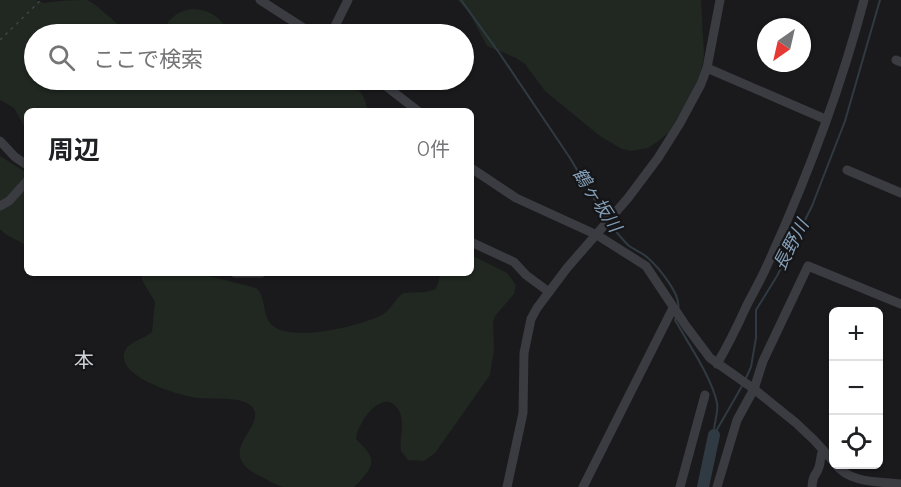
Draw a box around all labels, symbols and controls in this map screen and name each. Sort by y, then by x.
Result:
north arrow [757,18,811,72]
search box [24,24,474,90]
icon: search [45,41,78,74]
text: ここで検索 [93,46,203,73]
text: 周辺 [48,134,100,166]
text: 0件 [417,137,450,161]
water label: 鶴ヶ坂川 [568,164,627,238]
water label: 長野川 [769,214,814,274]
map controls [829,307,883,469]
button: + [829,307,883,361]
district label: 本 [74,348,94,372]
button: − [829,361,883,415]
button: locate [829,415,883,469]

